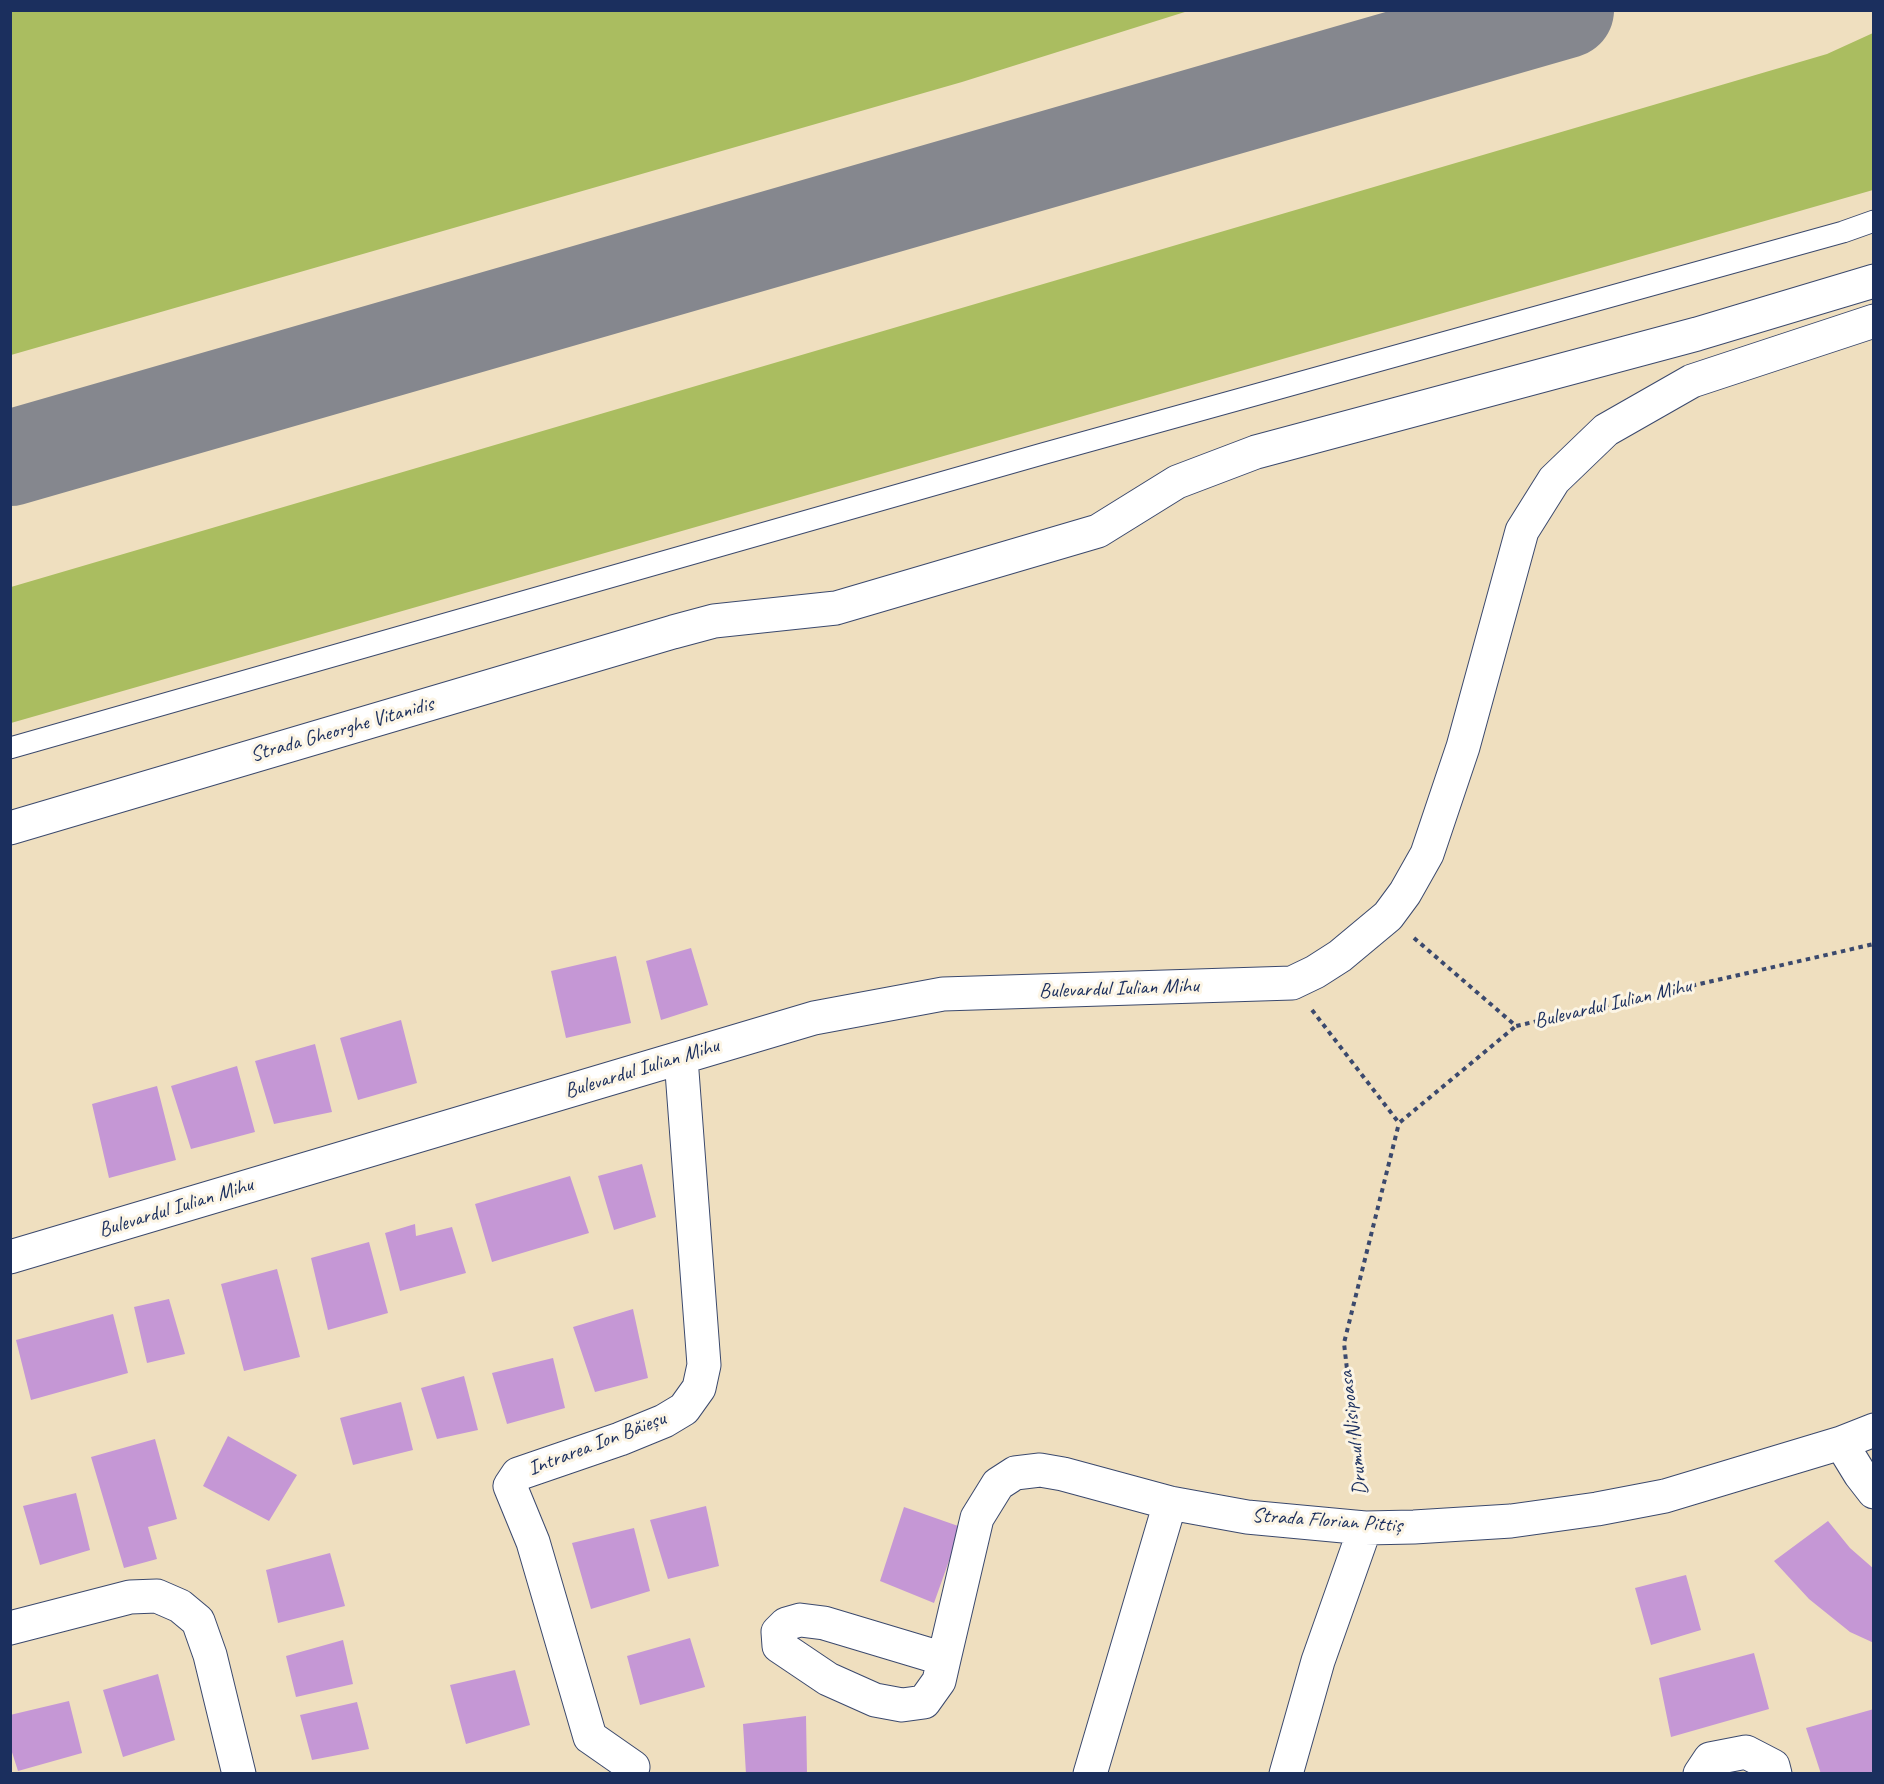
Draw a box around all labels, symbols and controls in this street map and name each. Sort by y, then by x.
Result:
street label: Strada Gheorghe Vitanidis [247,692,437,768]
street label: Bulevardul Iulian Mihu [1038,974,1200,1004]
street label: Bulevardul Iulian Mihu [1532,974,1694,1034]
street label: Bulevardul Iulian Mihu [562,1034,722,1104]
street label: Bulevardul Iulian Mihu [96,1173,256,1243]
street label: Drumul Nisipoasa [1334,1369,1374,1497]
street label: Intrarea Ion Băieșu [525,1406,669,1482]
street label: Strada Florian Pittiș [1251,1503,1403,1539]

